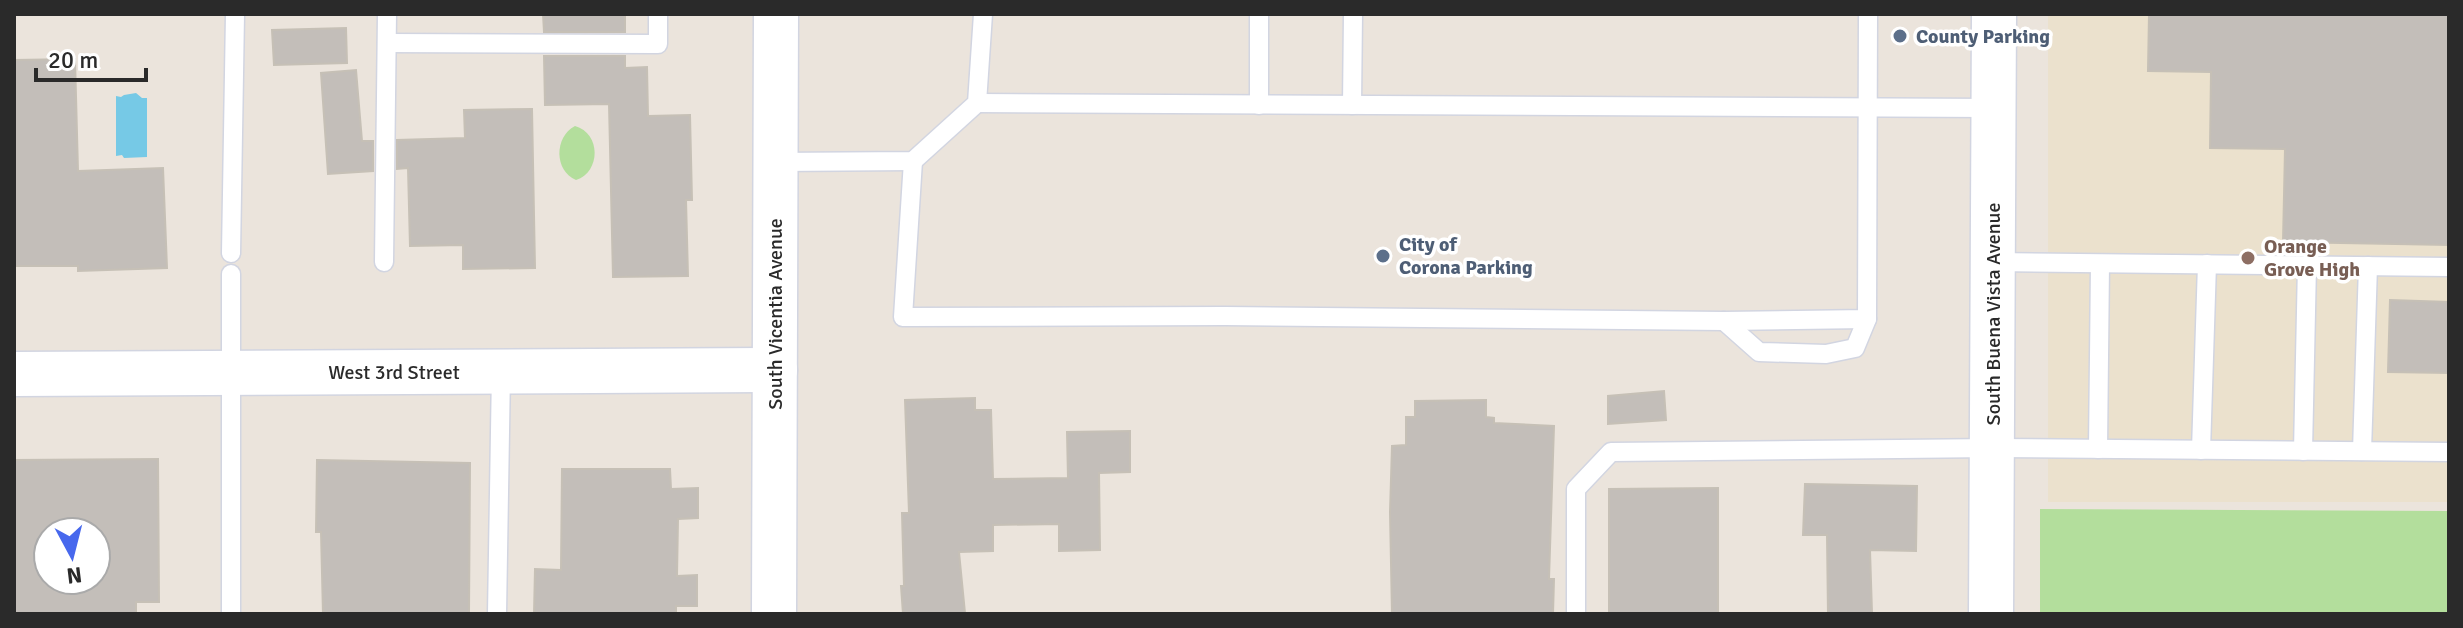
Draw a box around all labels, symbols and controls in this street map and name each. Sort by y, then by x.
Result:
place label: County Parking [1916,24,2050,49]
marker: County Parking [1891,27,1909,45]
scale bar [36,32,146,82]
text: 20 m [48,45,98,75]
street label: South Buena Vista Avenue [1981,203,2006,425]
street label: South Vicentia Avenue [763,218,788,410]
place label: City of Corona Parking [1399,232,1533,280]
place label: Orange Grove High [2264,234,2360,282]
marker: City of Corona Parking [1374,247,1392,265]
marker: Orange Grove High [2239,249,2257,267]
street label: West 3rd Street [328,360,460,385]
north arrow [32,516,112,596]
text: N [65,561,84,590]

